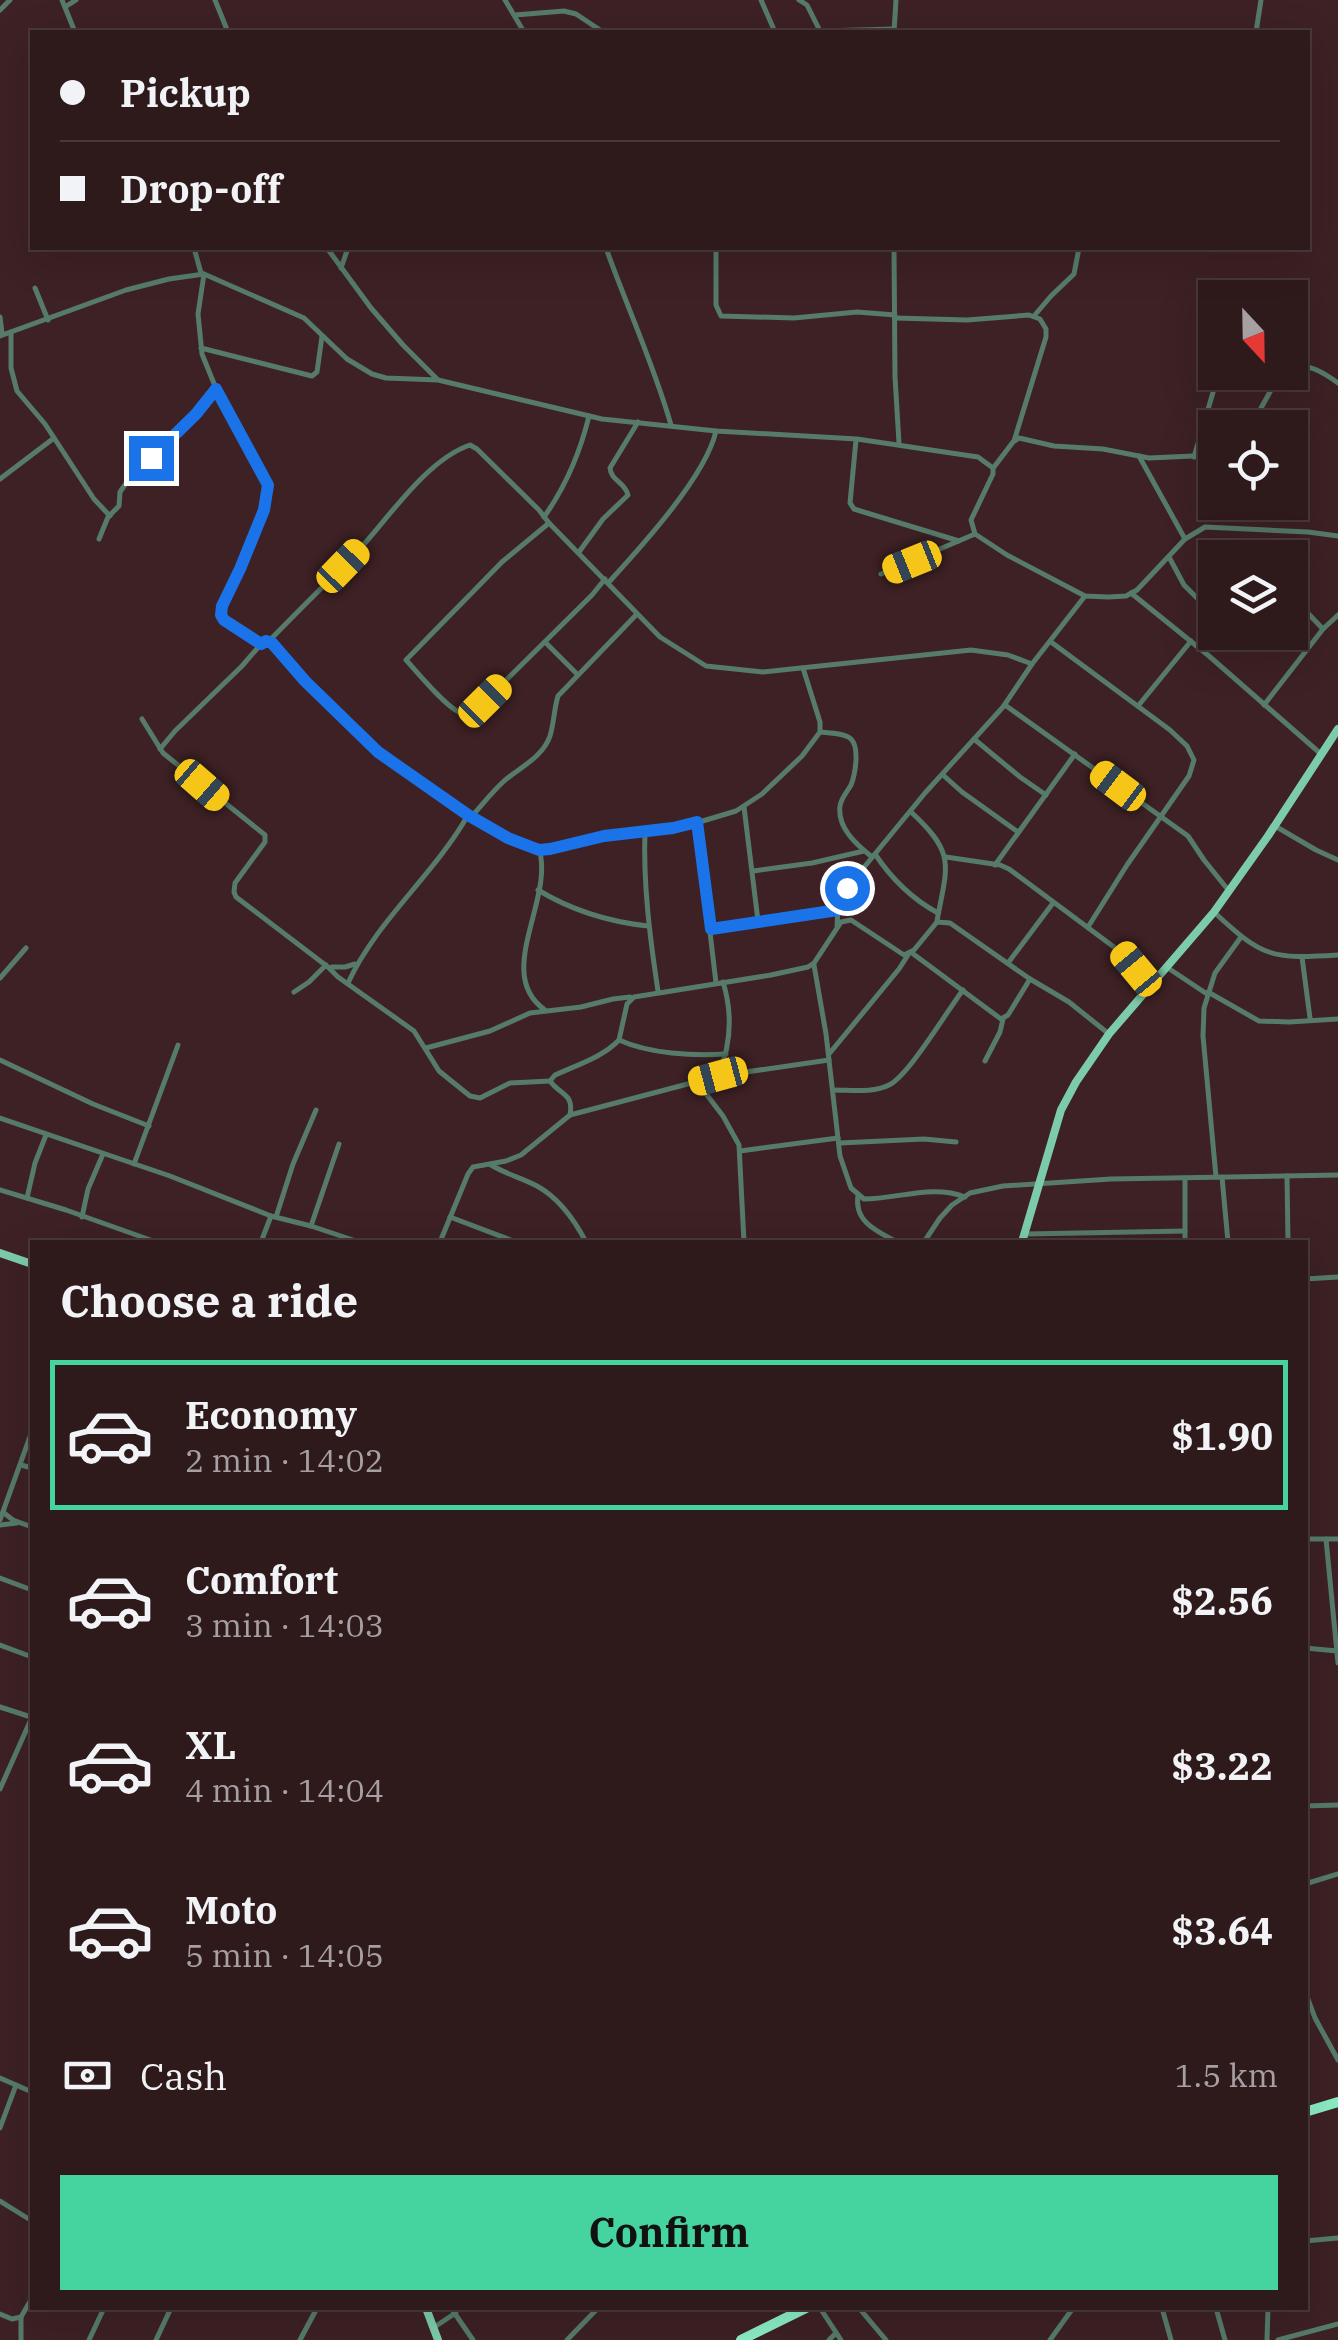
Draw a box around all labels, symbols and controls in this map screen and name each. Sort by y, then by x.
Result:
text: Pickup [120,68,251,117]
text: Drop-off [120,164,282,213]
north arrow [1198,280,1308,390]
map controls [1198,280,1308,650]
button: locate [1198,410,1308,520]
route end [129,436,174,481]
car [311,534,375,598]
car [879,537,945,587]
button: layers [1198,540,1308,650]
car [453,669,517,733]
car [170,754,234,816]
car [1085,756,1151,816]
route start [825,866,870,911]
car [1105,936,1167,1002]
car [685,1054,751,1098]
text: Choose a ride [60,1271,358,1329]
icon: car [65,1390,155,1480]
text: Economy [185,1390,357,1439]
text: $1.90 [1171,1411,1273,1460]
text: 2 min · 14:02 [185,1439,384,1481]
icon: car [65,1555,155,1645]
text: Comfort [185,1555,338,1604]
text: $2.56 [1171,1576,1273,1625]
text: 3 min · 14:03 [185,1604,384,1646]
icon: car [65,1720,155,1810]
text: XL [185,1720,236,1769]
text: $3.22 [1171,1741,1273,1790]
text: 4 min · 14:04 [185,1769,384,1811]
icon: car [65,1885,155,1975]
text: Moto [185,1885,277,1934]
text: $3.64 [1171,1906,1273,1955]
text: 5 min · 14:05 [185,1934,384,1976]
icon: cash [60,2048,115,2103]
text: Cash [140,2051,227,2100]
text: 1.5 km [1174,2054,1278,2096]
button: Confirm [60,2175,1278,2290]

